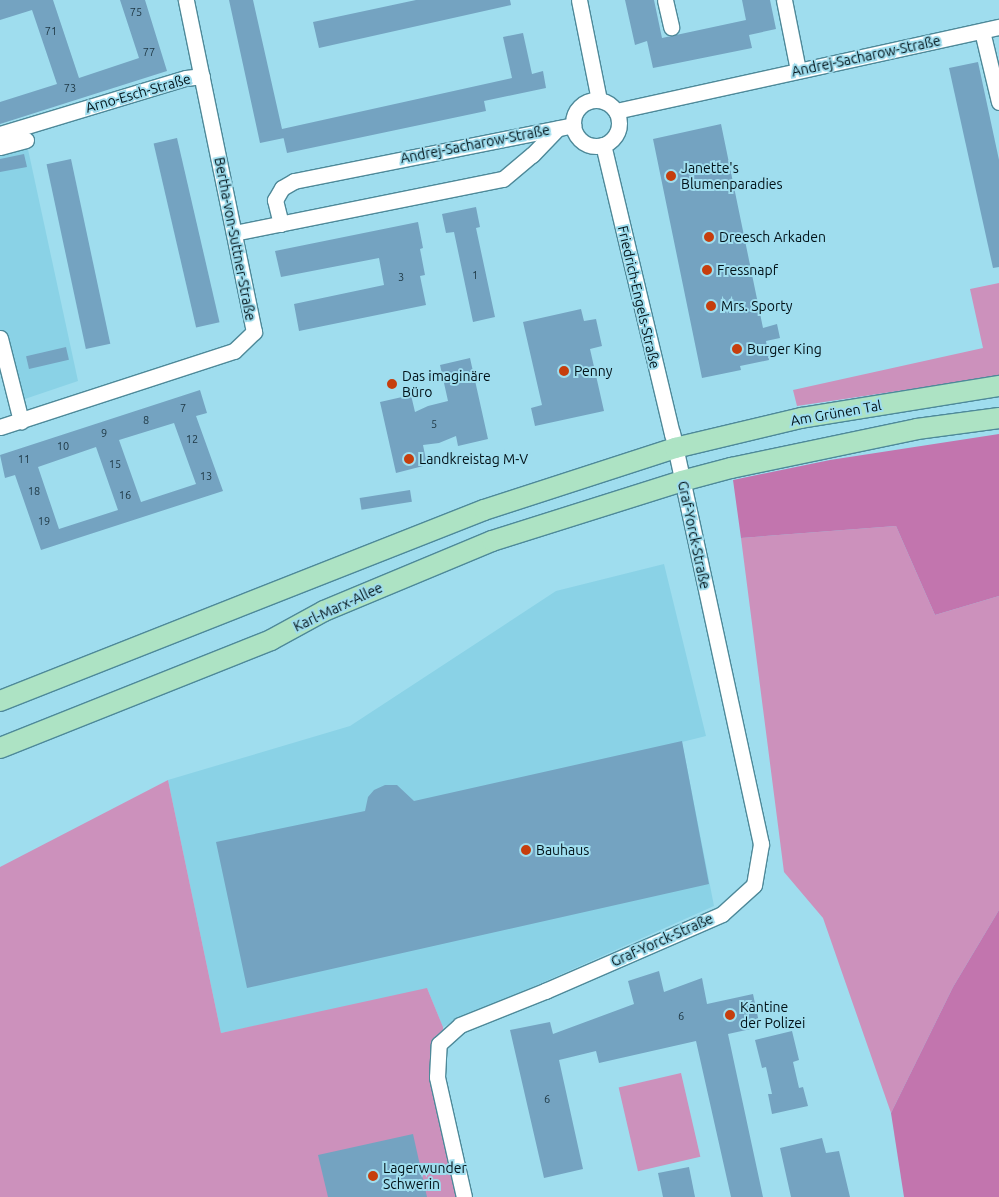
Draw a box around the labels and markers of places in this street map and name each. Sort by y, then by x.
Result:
place label: Janette's Blumenparadies [681,160,783,192]
marker: Janette's Blumenparadies [665,170,677,182]
place label: Dreesch Arkaden [719,229,826,245]
marker: Dreesch Arkaden [703,231,715,243]
place label: Fressnapf [717,262,778,278]
marker: Fressnapf [701,264,713,276]
place label: Mrs. Sporty [721,298,792,314]
marker: Mrs. Sporty [705,300,717,312]
place label: Burger King [747,341,822,357]
marker: Burger King [731,343,743,355]
place label: Penny [574,363,612,379]
marker: Penny [558,365,570,377]
place label: Das imaginäre Büro [402,368,491,401]
marker: Das imaginäre Büro [386,378,398,390]
place label: Landkreistag M-V [419,451,528,467]
marker: Landkreistag M-V [403,453,415,465]
place label: Bauhaus [536,842,589,858]
marker: Bauhaus [520,844,532,856]
place label: Kantine der Polizei [740,999,805,1032]
marker: Kantine der Polizei [724,1009,736,1021]
place label: Lagerwunder Schwerin [383,1160,467,1192]
marker: Lagerwunder Schwerin [367,1170,379,1182]

